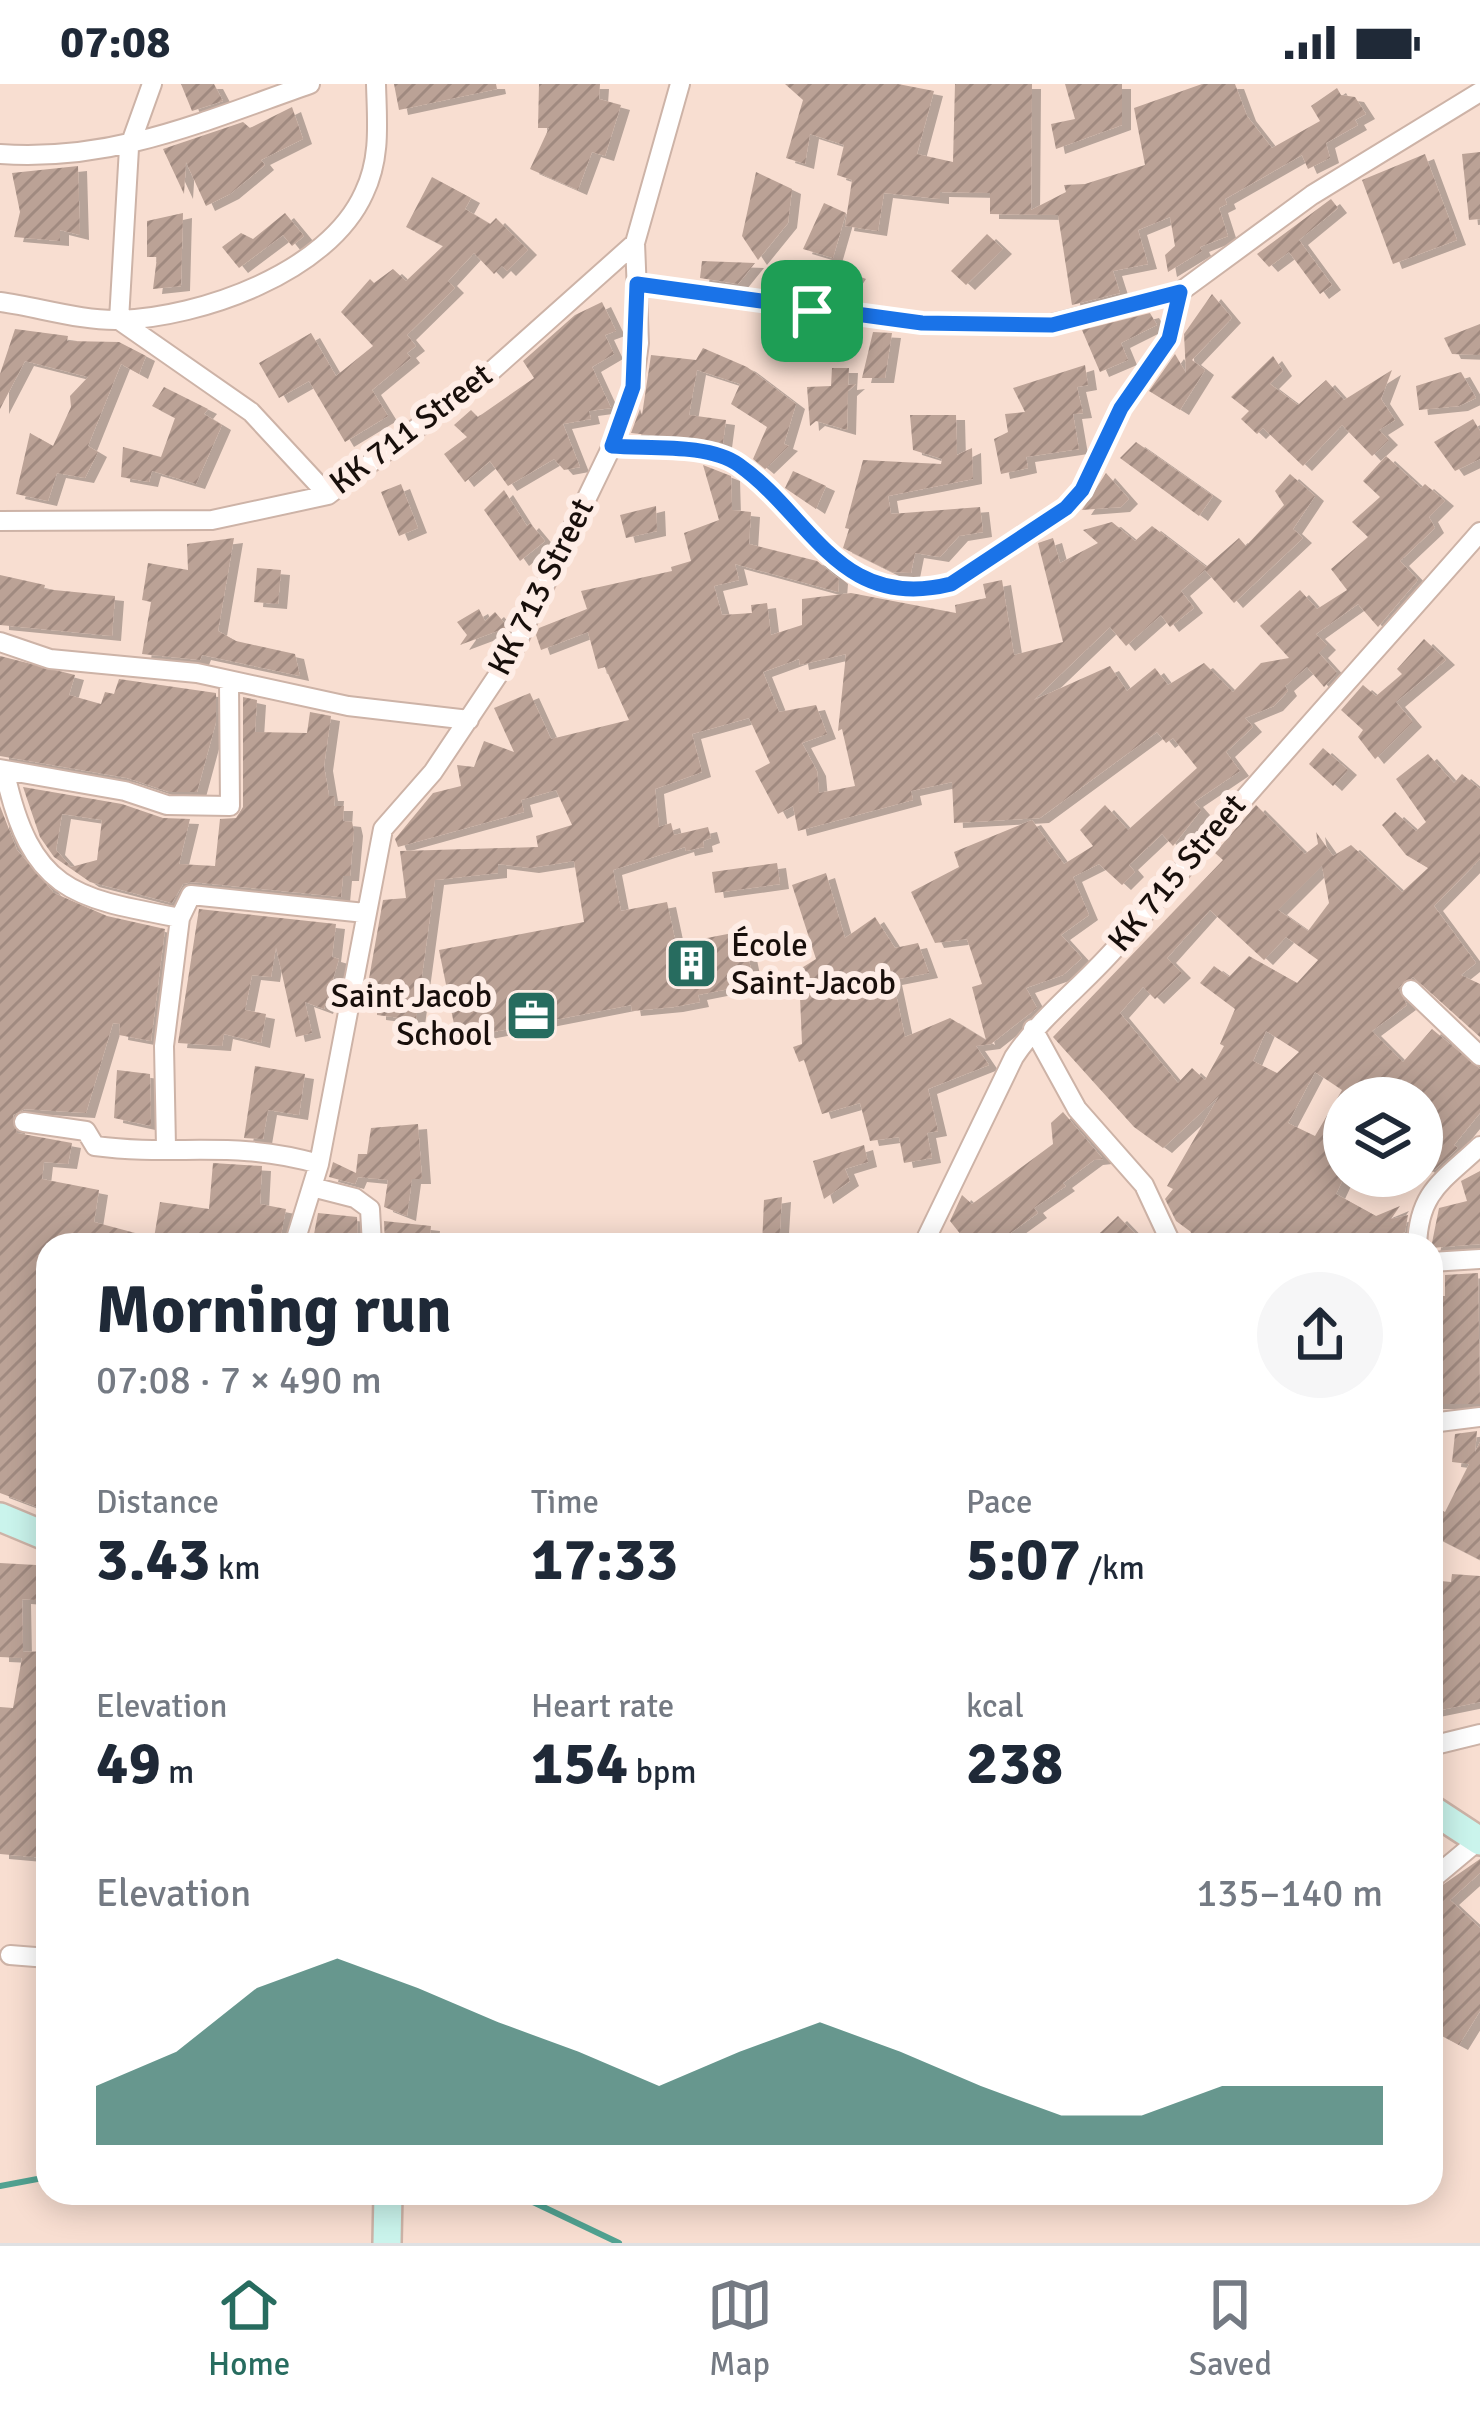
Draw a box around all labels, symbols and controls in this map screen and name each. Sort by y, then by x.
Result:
text: 07:08 [60,15,170,70]
pin [761,260,863,362]
icon: arrive [779,278,845,344]
street label: KK 711 Street [321,354,501,504]
street label: KK 713 Street [479,492,603,682]
street label: KK 715 Street [1099,786,1255,960]
place label: École Saint-Jacob [731,925,896,1004]
building icon: École Saint-Jacob [664,936,720,992]
place label: Saint Jacob School [331,976,492,1055]
office icon: Saint Jacob School [503,987,559,1043]
map controls [1323,1077,1443,1197]
button: layers [1323,1077,1443,1197]
text: Morning run [96,1270,452,1351]
button: share [1257,1272,1383,1398]
text: 07:08 · 7 × 490 m [96,1356,382,1404]
text: Distance [96,1482,219,1523]
text: Time [531,1482,599,1523]
text: Pace [966,1482,1032,1523]
text: 3.43 [96,1523,210,1597]
text: 17:33 [531,1523,678,1597]
text: 5:07 [966,1523,1081,1597]
text: km [210,1548,261,1589]
text: /km [1081,1548,1145,1589]
text: Elevation [96,1686,227,1727]
text: Heart rate [531,1686,674,1727]
text: kcal [966,1686,1024,1727]
text: 49 [96,1727,161,1801]
text: 154 [531,1727,628,1801]
text: 238 [966,1727,1063,1801]
text: m [161,1752,194,1793]
text: bpm [628,1752,697,1793]
text: Elevation [96,1869,251,1917]
text: 135–140 m [1196,1869,1383,1917]
tab: Home [208,2272,290,2385]
tab: Map [707,2272,773,2385]
tab: Saved [1189,2272,1272,2385]

